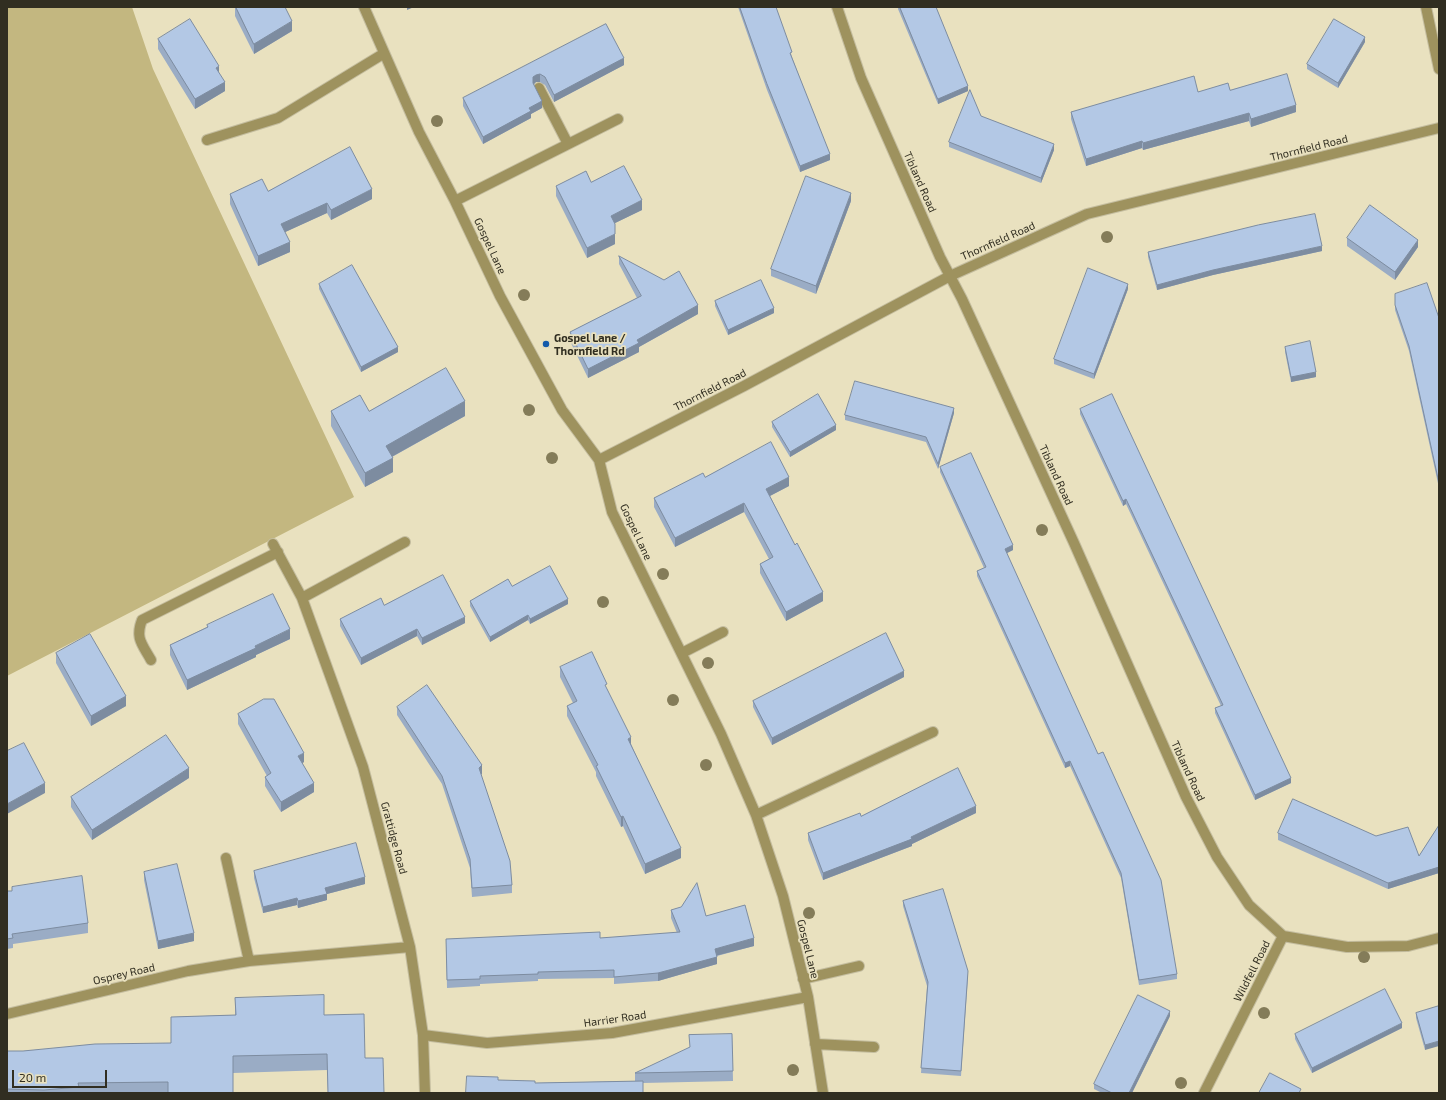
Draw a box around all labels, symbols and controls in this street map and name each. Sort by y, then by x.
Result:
street label: Thornfield Road [1269,132,1349,164]
street label: Tibland Road [901,150,939,214]
street label: Gospel Lane [471,216,509,276]
street label: Thornfield Road [959,219,1037,263]
place label: Gospel Lane / Thornfield Rd [554,331,626,357]
marker: Gospel Lane / Thornfield Rd [541,339,551,349]
street label: Thornfield Road [671,366,749,414]
street label: Tibland Road [1036,443,1076,507]
street label: Gospel Lane [617,502,655,562]
street label: Tibland Road [1168,739,1208,803]
street label: Grattidge Road [378,800,410,876]
street label: Gospel Lane [794,918,822,980]
street label: Wildfell Road [1231,938,1273,1004]
street label: Osprey Road [92,960,156,988]
street label: Harrier Road [583,1008,647,1030]
scale bar [14,1062,109,1088]
text: 20 m [19,1070,46,1084]

